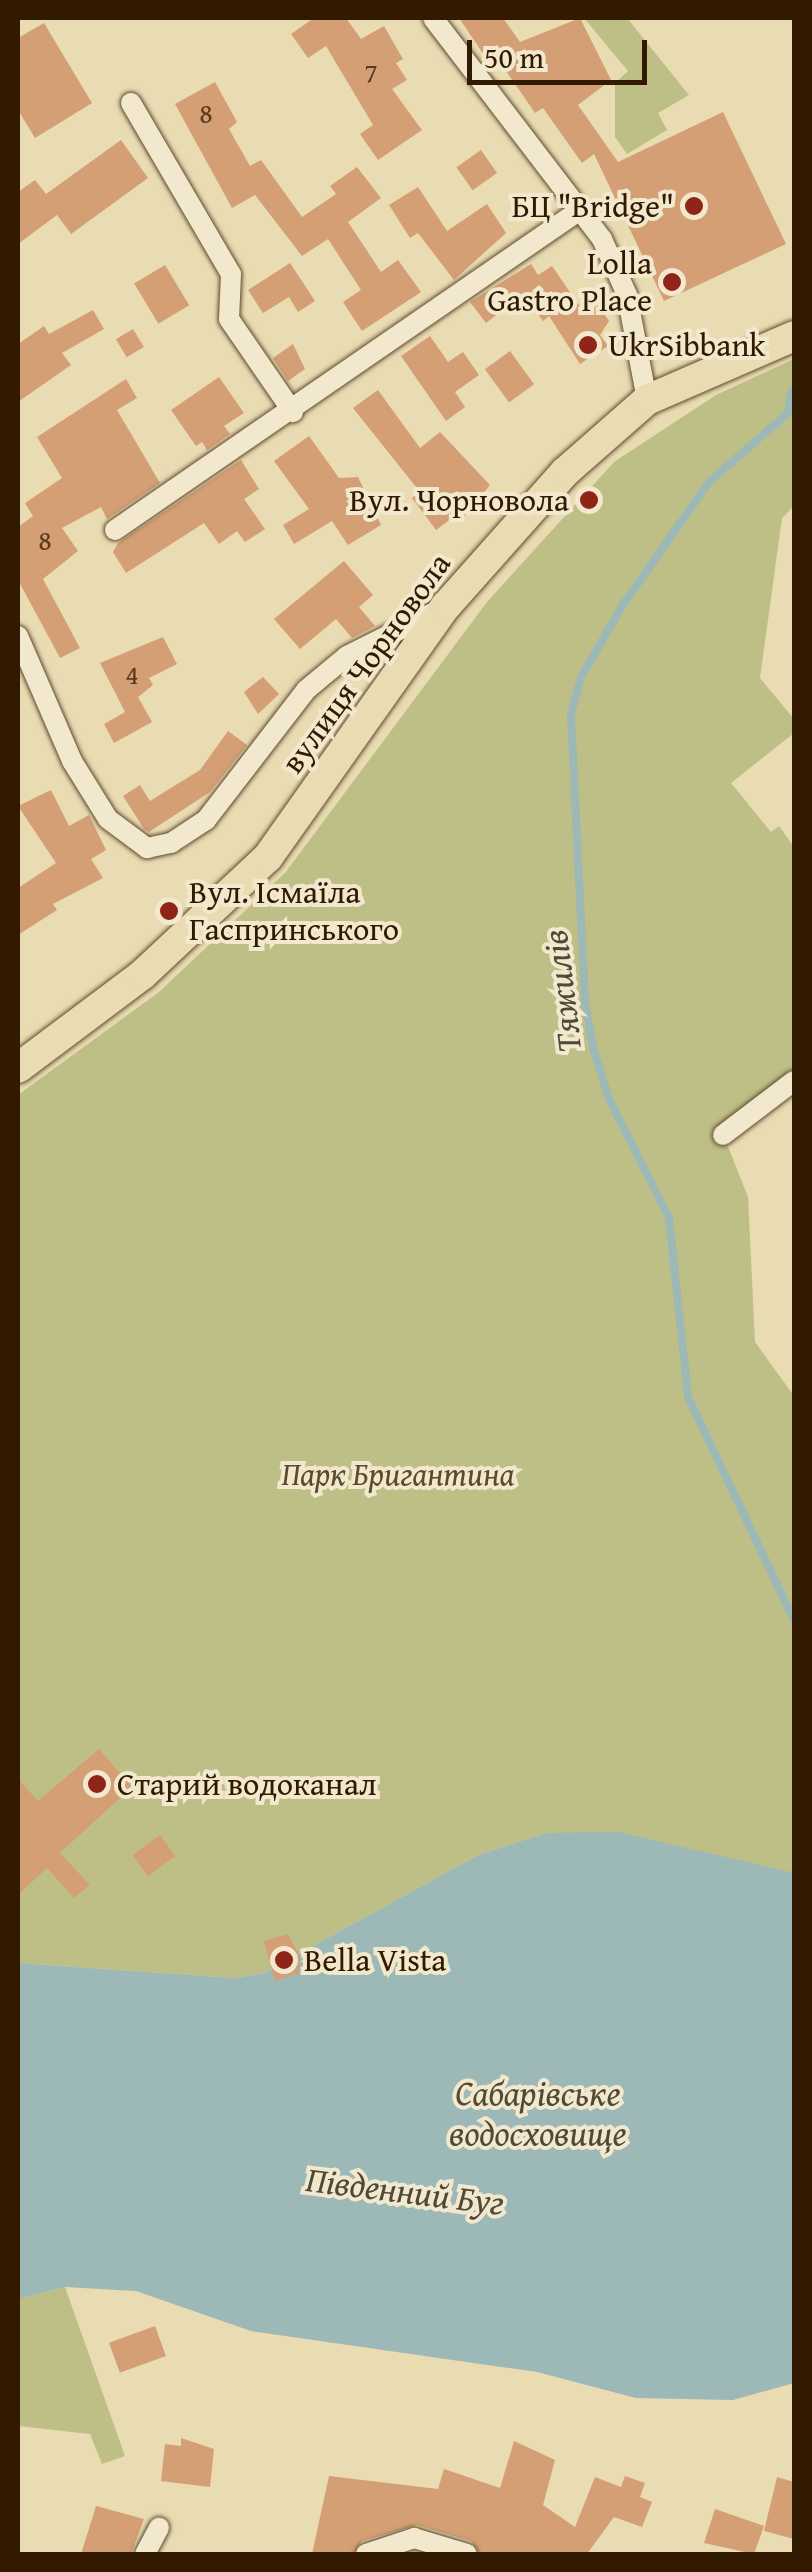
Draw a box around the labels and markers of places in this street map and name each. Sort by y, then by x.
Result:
place label: БЦ "Bridge" [512,187,674,225]
marker: БЦ "Bridge" [683,195,705,217]
place label: Lolla Gastro Place [487,245,652,320]
marker: Lolla Gastro Place [661,271,683,293]
place label: UkrSibbank [608,326,766,364]
marker: UkrSibbank [577,334,599,356]
place label: Вул. Чорновола [349,481,569,519]
marker: Вул. Чорновола [578,489,600,511]
place label: Вул. Ісмаїла Гаспринського [189,874,399,949]
marker: Вул. Ісмаїла Гаспринського [158,900,180,922]
place label: Старий водоканал [117,1765,377,1803]
marker: Старий водоканал [86,1773,108,1795]
place label: Bella Vista [304,1941,446,1979]
marker: Bella Vista [273,1949,295,1971]

